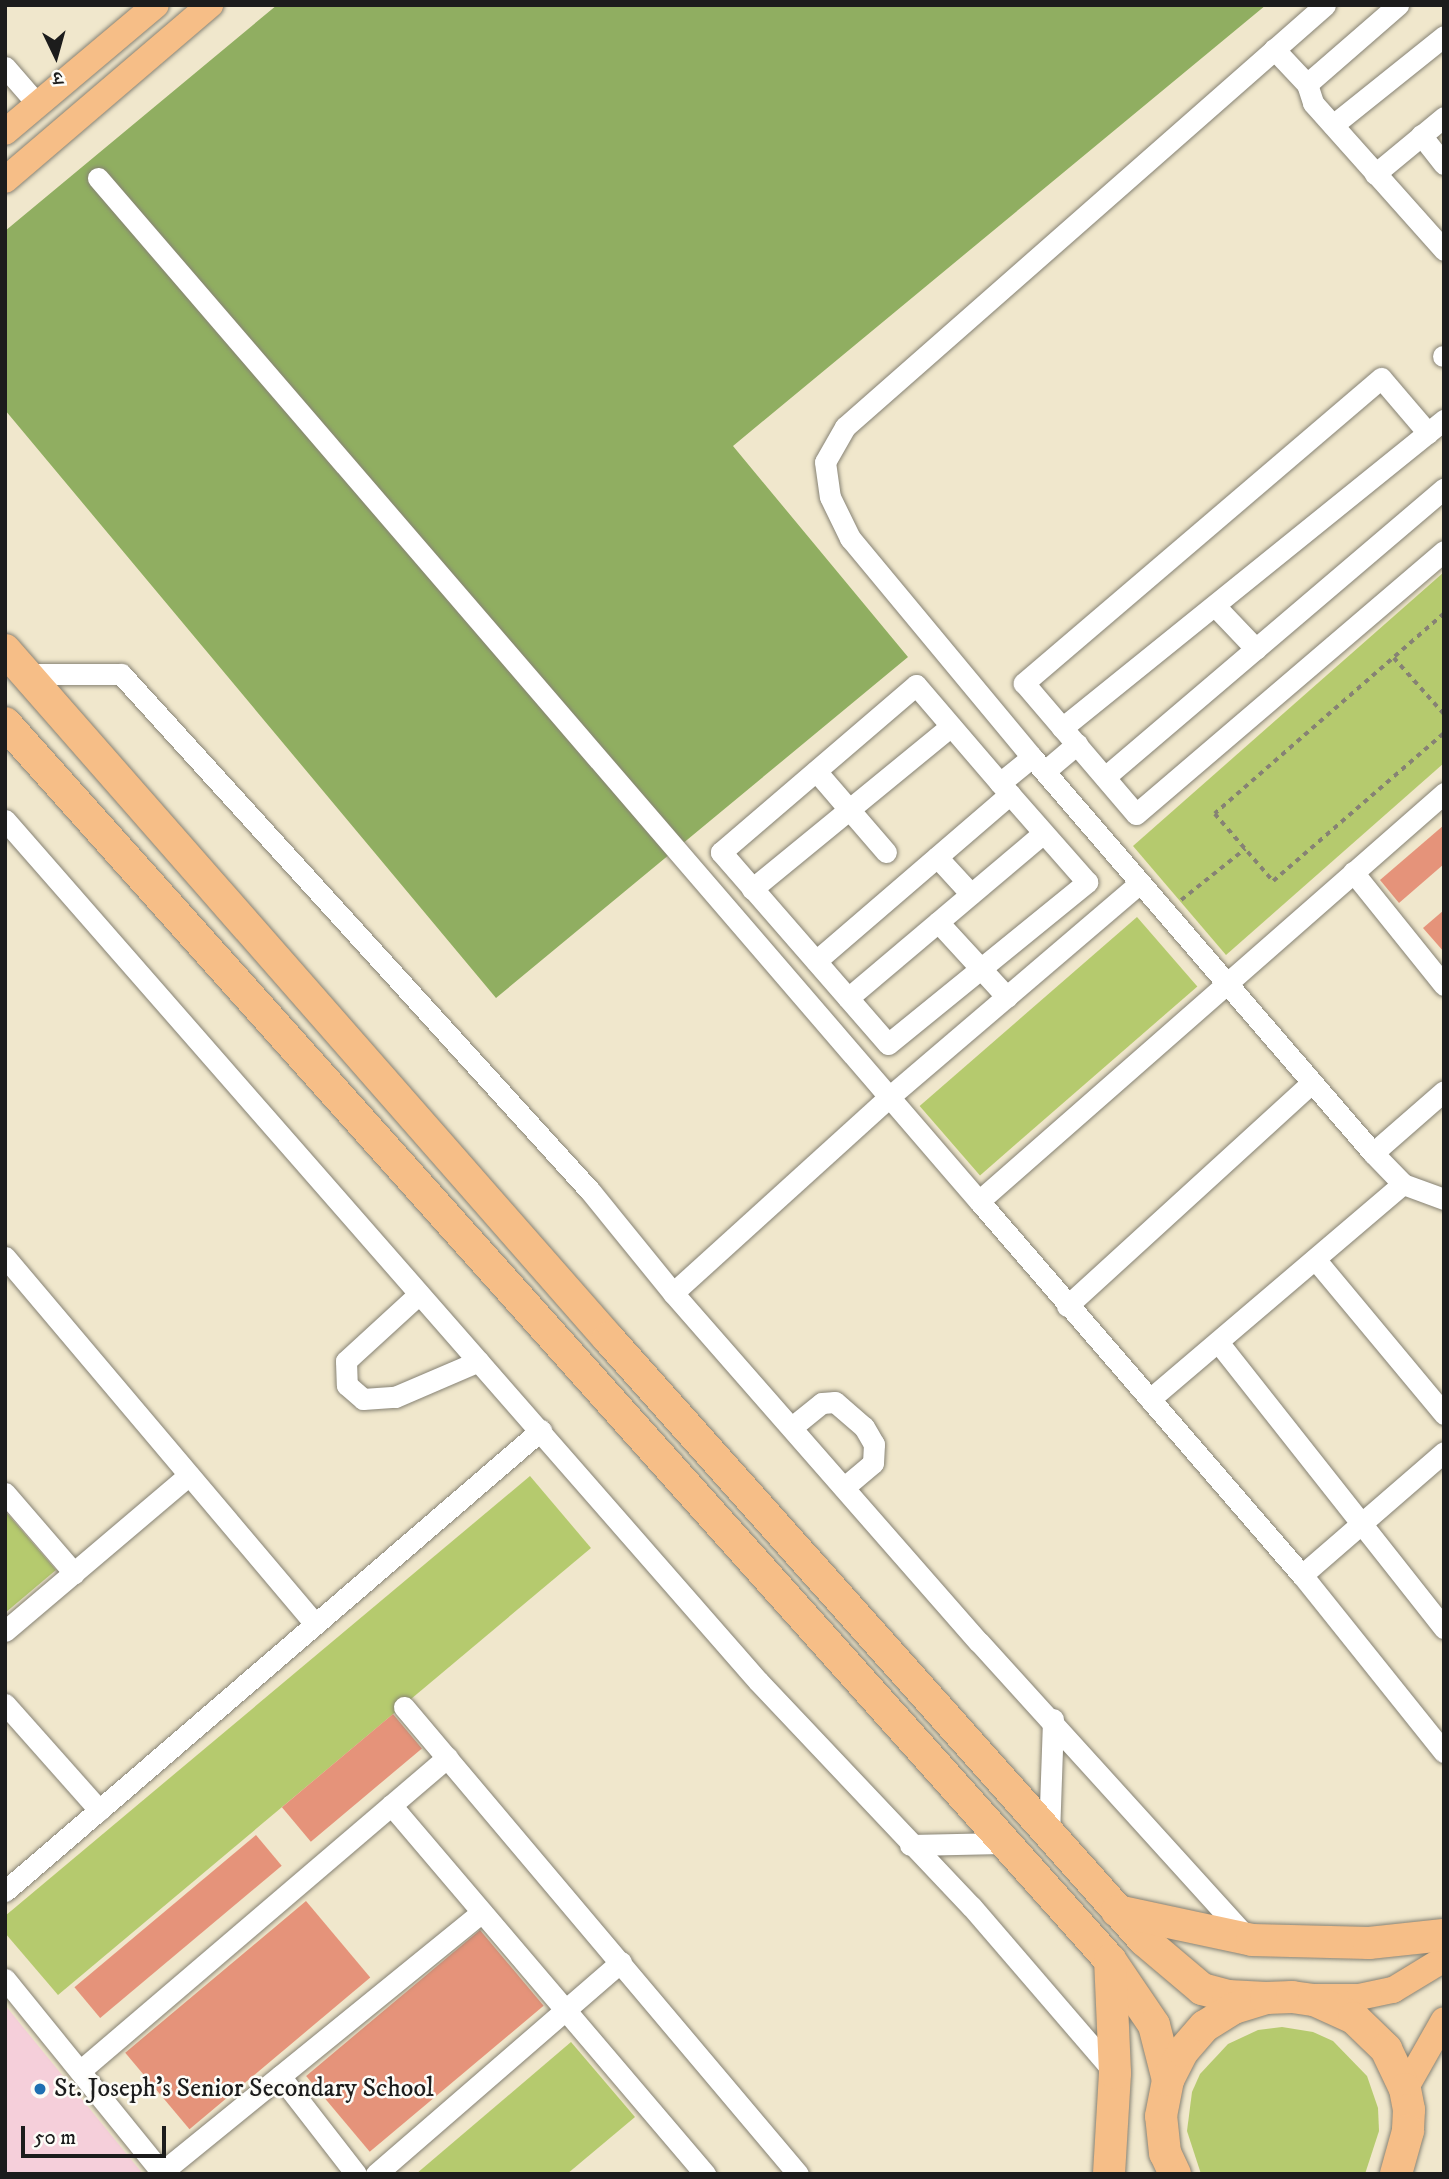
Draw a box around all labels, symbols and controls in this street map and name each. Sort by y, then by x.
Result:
north arrow [21,21,91,91]
text: उ [52,66,64,89]
place label: St. Joseph’s Senior Secondary School [54,2073,434,2105]
marker: St. Joseph’s Senior Secondary School [32,2081,48,2097]
scale bar [24,2112,170,2156]
text: 50 m [34,2125,76,2151]

